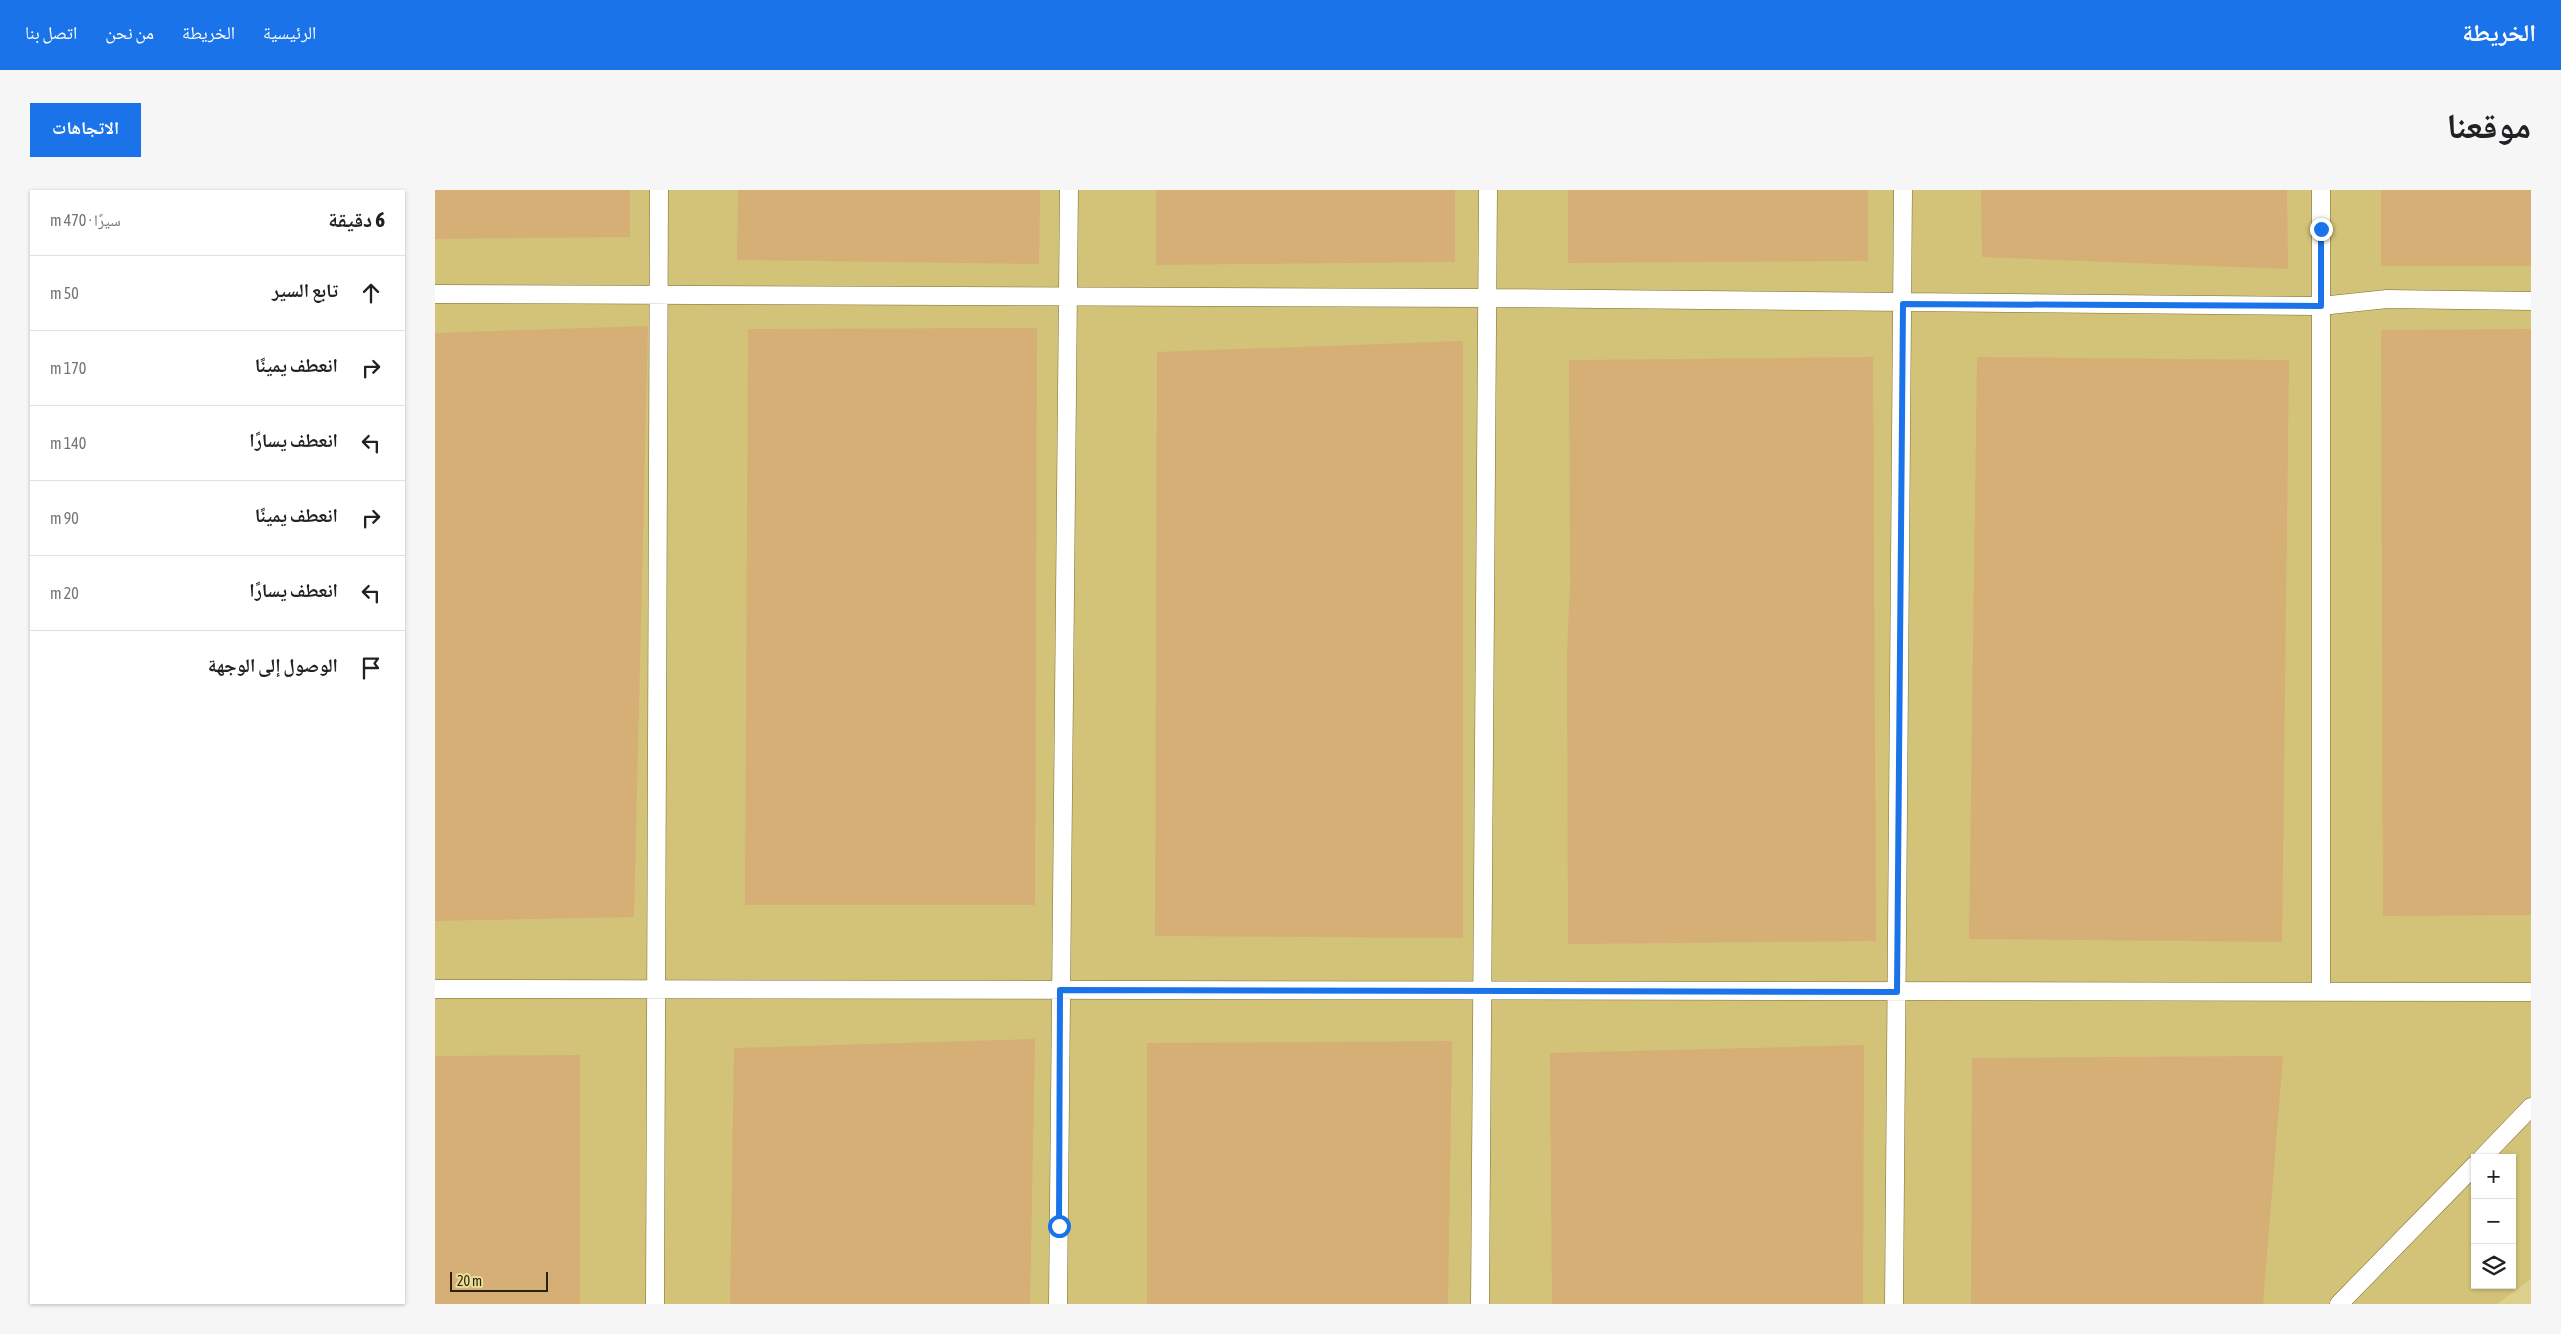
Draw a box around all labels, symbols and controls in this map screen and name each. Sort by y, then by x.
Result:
text: الخريطة [2462,19,2536,46]
text: اتصل بنا [25,22,77,43]
text: من نحن [105,22,154,43]
text: الخريطة [182,22,235,43]
text: الرئيسية [263,22,316,43]
button: الاتجاهات [30,103,141,157]
text: موقعنا [2446,105,2531,145]
text: 6 دقيقة [328,207,385,231]
text: سيرًا · 470 m [50,211,121,229]
route end [2310,218,2333,241]
text: تابع السير [272,279,338,301]
icon: ahead [357,279,385,307]
text: 50 m [50,284,79,302]
text: انعطف يمينًا [255,354,338,376]
icon: right [357,354,385,382]
text: 170 m [50,359,86,377]
text: انعطف يسارًا [249,429,338,451]
icon: left [357,429,385,457]
text: 140 m [50,434,86,452]
text: انعطف يمينًا [255,504,338,526]
icon: right [357,504,385,532]
text: 90 m [50,509,79,527]
text: انعطف يسارًا [249,579,338,601]
icon: left [357,579,385,607]
text: 20 m [50,584,79,602]
text: الوصول إلى الوجهة [208,654,338,676]
icon: arrive [357,654,385,682]
map controls [2471,1154,2516,1289]
button: + [2471,1154,2516,1199]
button: − [2471,1199,2516,1244]
route start [1048,1215,1071,1238]
button: layers [2471,1244,2516,1289]
scale bar [450,1269,547,1292]
text: 20 m [457,1273,482,1289]

